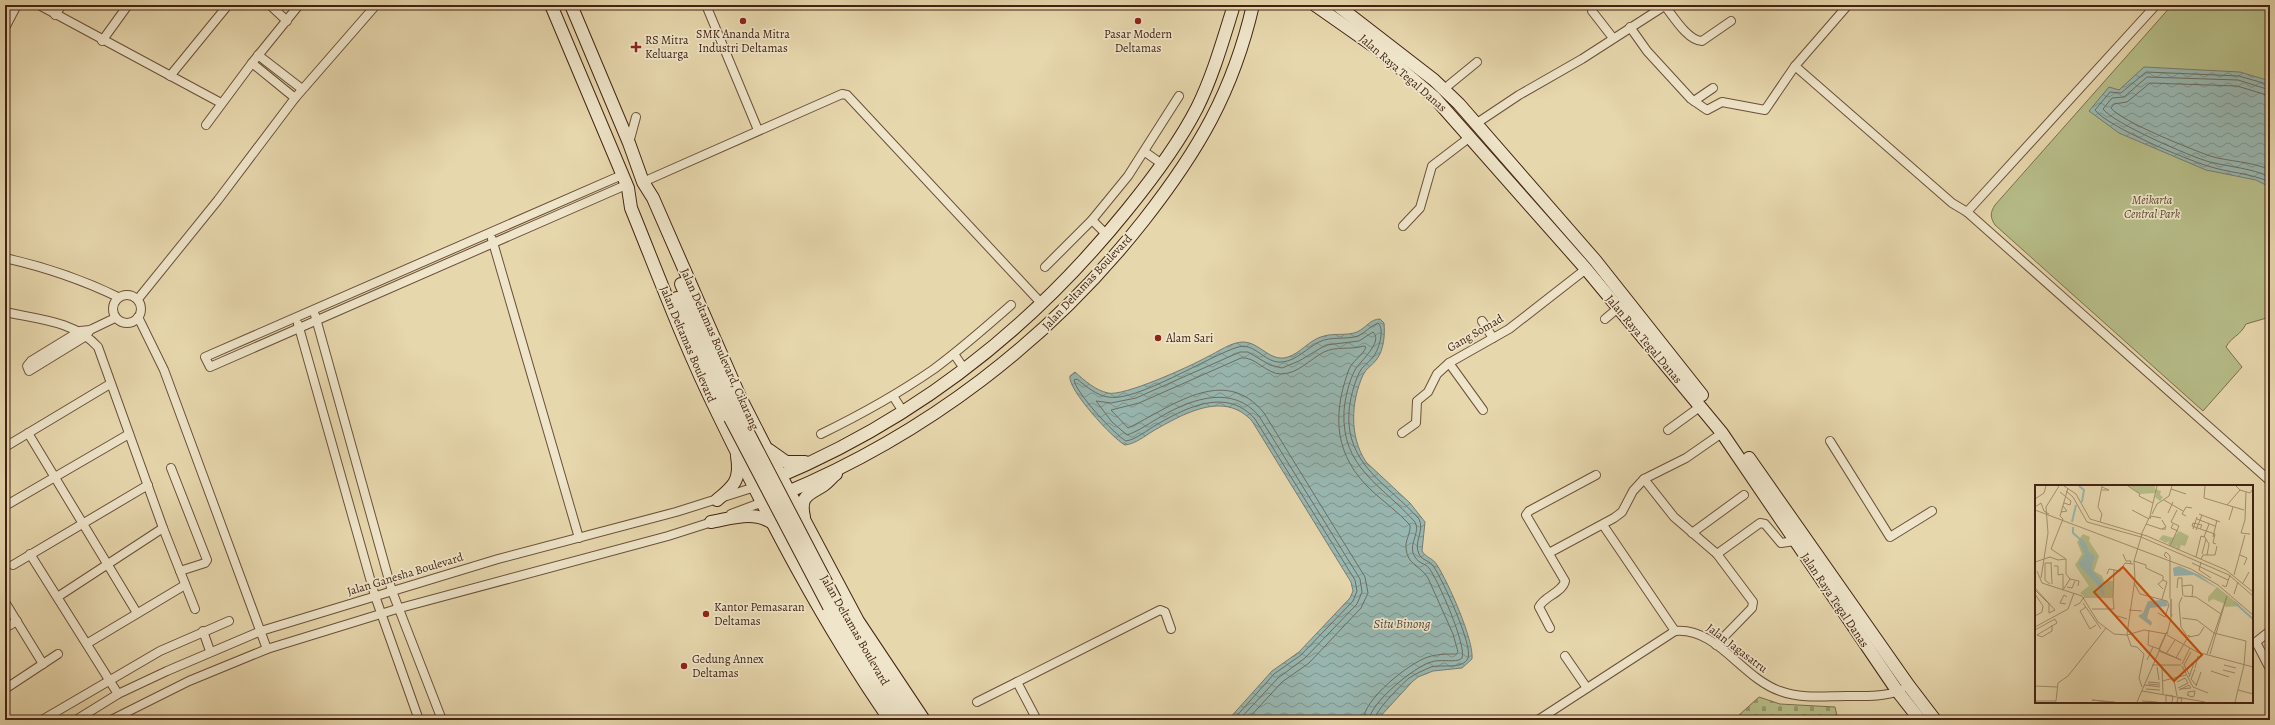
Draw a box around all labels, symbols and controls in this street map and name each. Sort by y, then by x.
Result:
marker: SMK Ananda Mitra Industri Deltamas [738,16,748,26]
marker: Pasar Modern Deltamas [1133,16,1143,26]
place label: SMK Ananda Mitra Industri Deltamas [696,26,790,56]
place label: Pasar Modern Deltamas [1104,26,1173,56]
street label: Jalan Raya Tegal Danas [1356,31,1450,116]
place label: RS Mitra Keluarga [645,32,689,62]
marker: RS Mitra Keluarga [630,41,642,53]
park label: Meikarta Central Park [2124,192,2181,222]
street label: Jalan Deltamas Boulevard [1038,230,1136,333]
street label: Jalan Deltamas Boulevard, Cikarang [677,266,763,432]
street label: Jalan Deltamas Boulevard [656,283,720,405]
street label: Jalan Raya Tegal Danas [1602,291,1686,387]
street label: Gang Somad [1444,310,1507,356]
place label: Alam Sari [1165,330,1213,346]
marker: Alam Sari [1153,333,1163,343]
inset map [2035,485,2253,703]
street label: Jalan Ganesha Boulevard [345,549,466,599]
street label: Jalan Raya Tegal Danas [1797,549,1873,651]
street label: Jalan Deltamas Boulevard [817,572,893,689]
place label: Kantor Pemasaran Deltamas [714,599,805,629]
marker: Kantor Pemasaran Deltamas [701,609,711,619]
water label: Situ Binong [1374,615,1431,632]
street label: Jalan Jagasatru [1703,620,1771,677]
place label: Gedung Annex Deltamas [692,651,764,681]
marker: Gedung Annex Deltamas [679,661,689,671]

